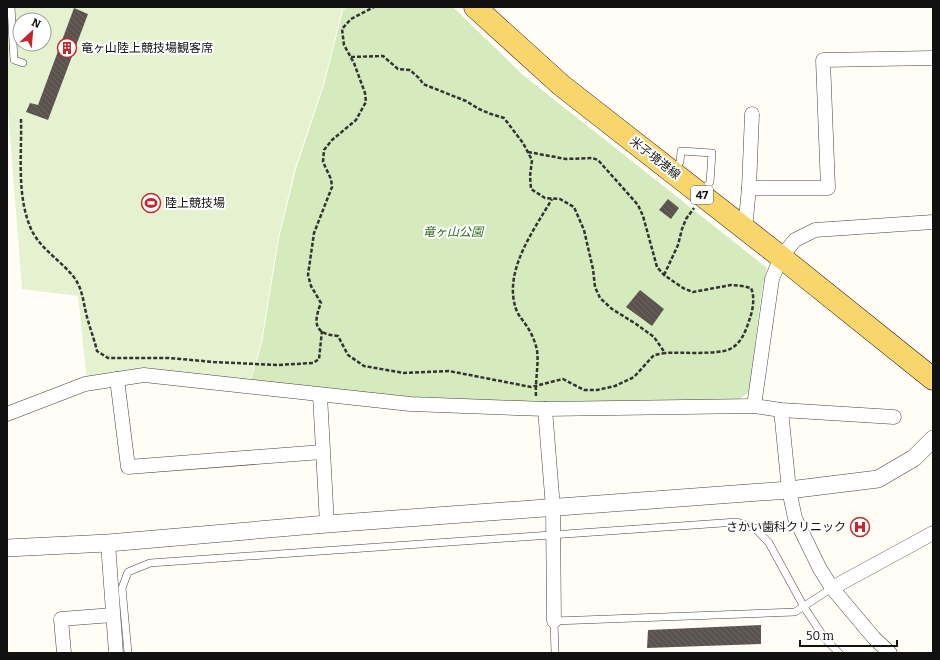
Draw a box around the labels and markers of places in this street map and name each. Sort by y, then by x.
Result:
building icon: 竜ヶ山陸上競技場観客席 [56,37,78,59]
place label: 竜ヶ山陸上競技場観客席 [81,41,213,55]
sports icon: 陸上競技場 [140,192,162,214]
place label: 陸上競技場 [165,196,225,210]
hospital icon: さかい歯科クリニック [849,516,871,538]
place label: さかい歯科クリニック [726,520,846,534]

